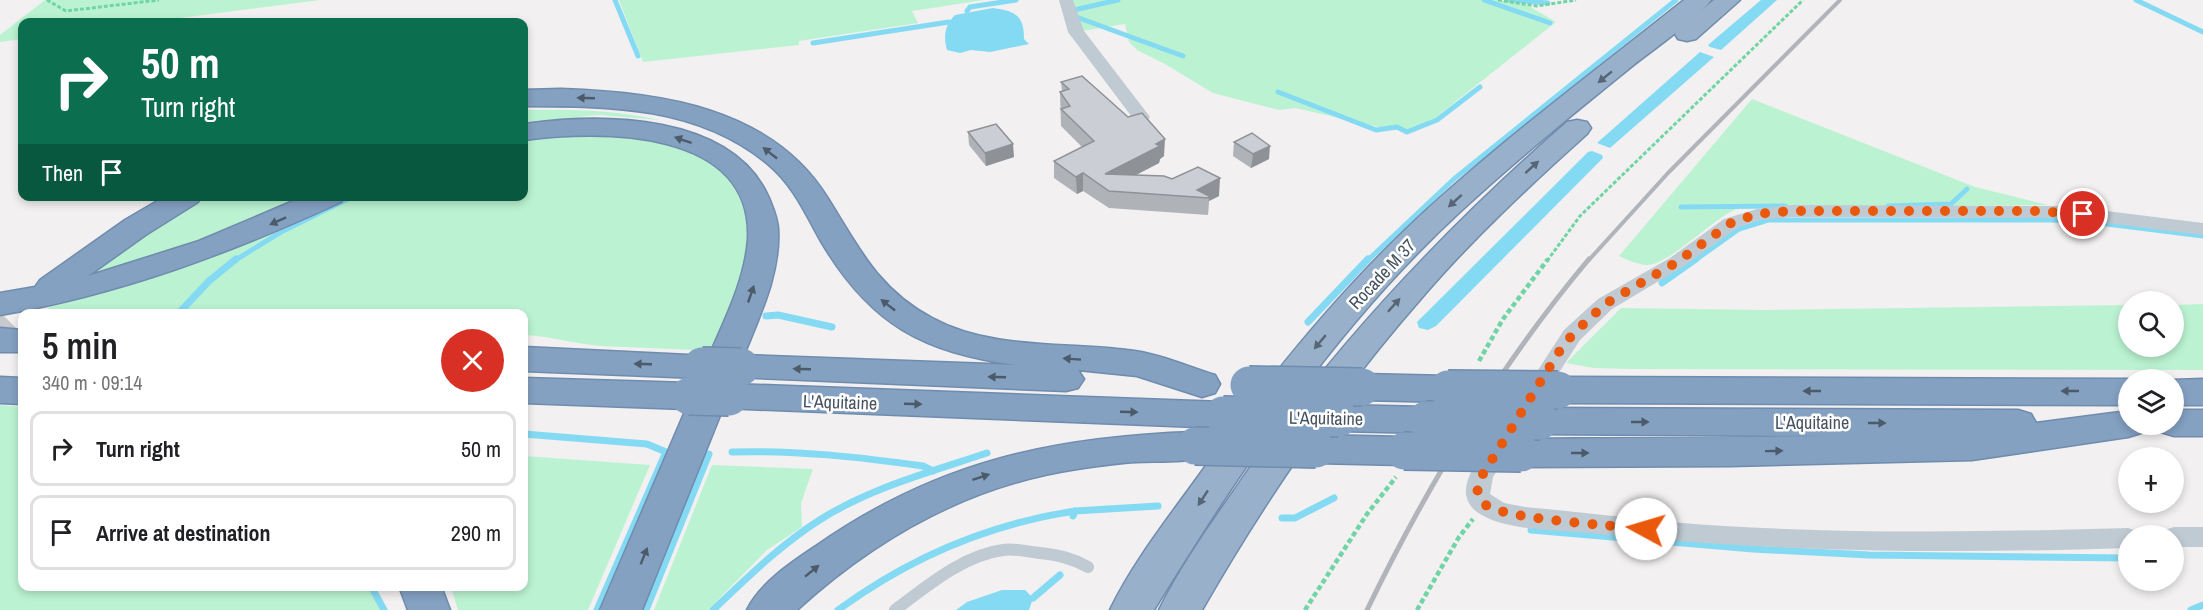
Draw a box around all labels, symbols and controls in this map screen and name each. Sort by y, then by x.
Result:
text: 50 m [141,35,220,91]
icon: right [42,42,120,120]
one-way arrow [1597,70,1613,83]
text: Turn right [141,89,235,125]
one-way arrow [576,93,595,102]
one-way arrow [674,134,692,144]
one-way arrow [762,147,777,159]
icon: arrive [95,156,128,189]
text: Then [42,158,83,188]
one-way arrow [1524,161,1539,174]
pin [2057,188,2108,239]
one-way arrow [1448,194,1463,207]
icon: arrive [2066,197,2099,230]
one-way arrow [270,216,287,225]
street label: Rocade M 37 [1343,233,1421,315]
one-way arrow [747,285,756,303]
map controls [2118,291,2184,591]
button: search [2118,291,2184,357]
one-way arrow [1387,298,1400,313]
one-way arrow [880,299,896,311]
text: 5 min [42,322,118,370]
button: close [441,329,504,392]
one-way arrow [1314,334,1327,350]
one-way arrow [1063,354,1082,364]
one-way arrow [634,359,653,368]
one-way arrow [792,365,811,374]
text: 340 m · 09:14 [42,369,142,396]
button: layers [2118,369,2184,435]
one-way arrow [987,372,1006,381]
one-way arrow [1803,386,1822,396]
one-way arrow [2061,387,2080,396]
street label: L'Aquitaine [802,388,878,416]
one-way arrow [904,400,923,409]
street label: L'Aquitaine [1289,405,1363,431]
one-way arrow [1120,408,1139,417]
street label: L'Aquitaine [1775,410,1849,435]
one-way arrow [1631,417,1650,426]
one-way arrow [1868,418,1887,428]
icon: right [45,432,78,465]
text: Turn right [96,434,180,464]
text: 50 m [461,434,501,464]
one-way arrow [1765,447,1784,456]
button: + [2118,447,2184,513]
one-way arrow [1570,448,1589,458]
one-way arrow [972,472,990,482]
one-way arrow [1197,489,1208,506]
position arrow [1614,497,1678,561]
icon: arrive [45,516,78,549]
text: Arrive at destination [96,518,270,548]
text: 290 m [451,518,501,548]
button: − [2118,525,2184,591]
one-way arrow [639,547,649,565]
one-way arrow [804,566,819,578]

